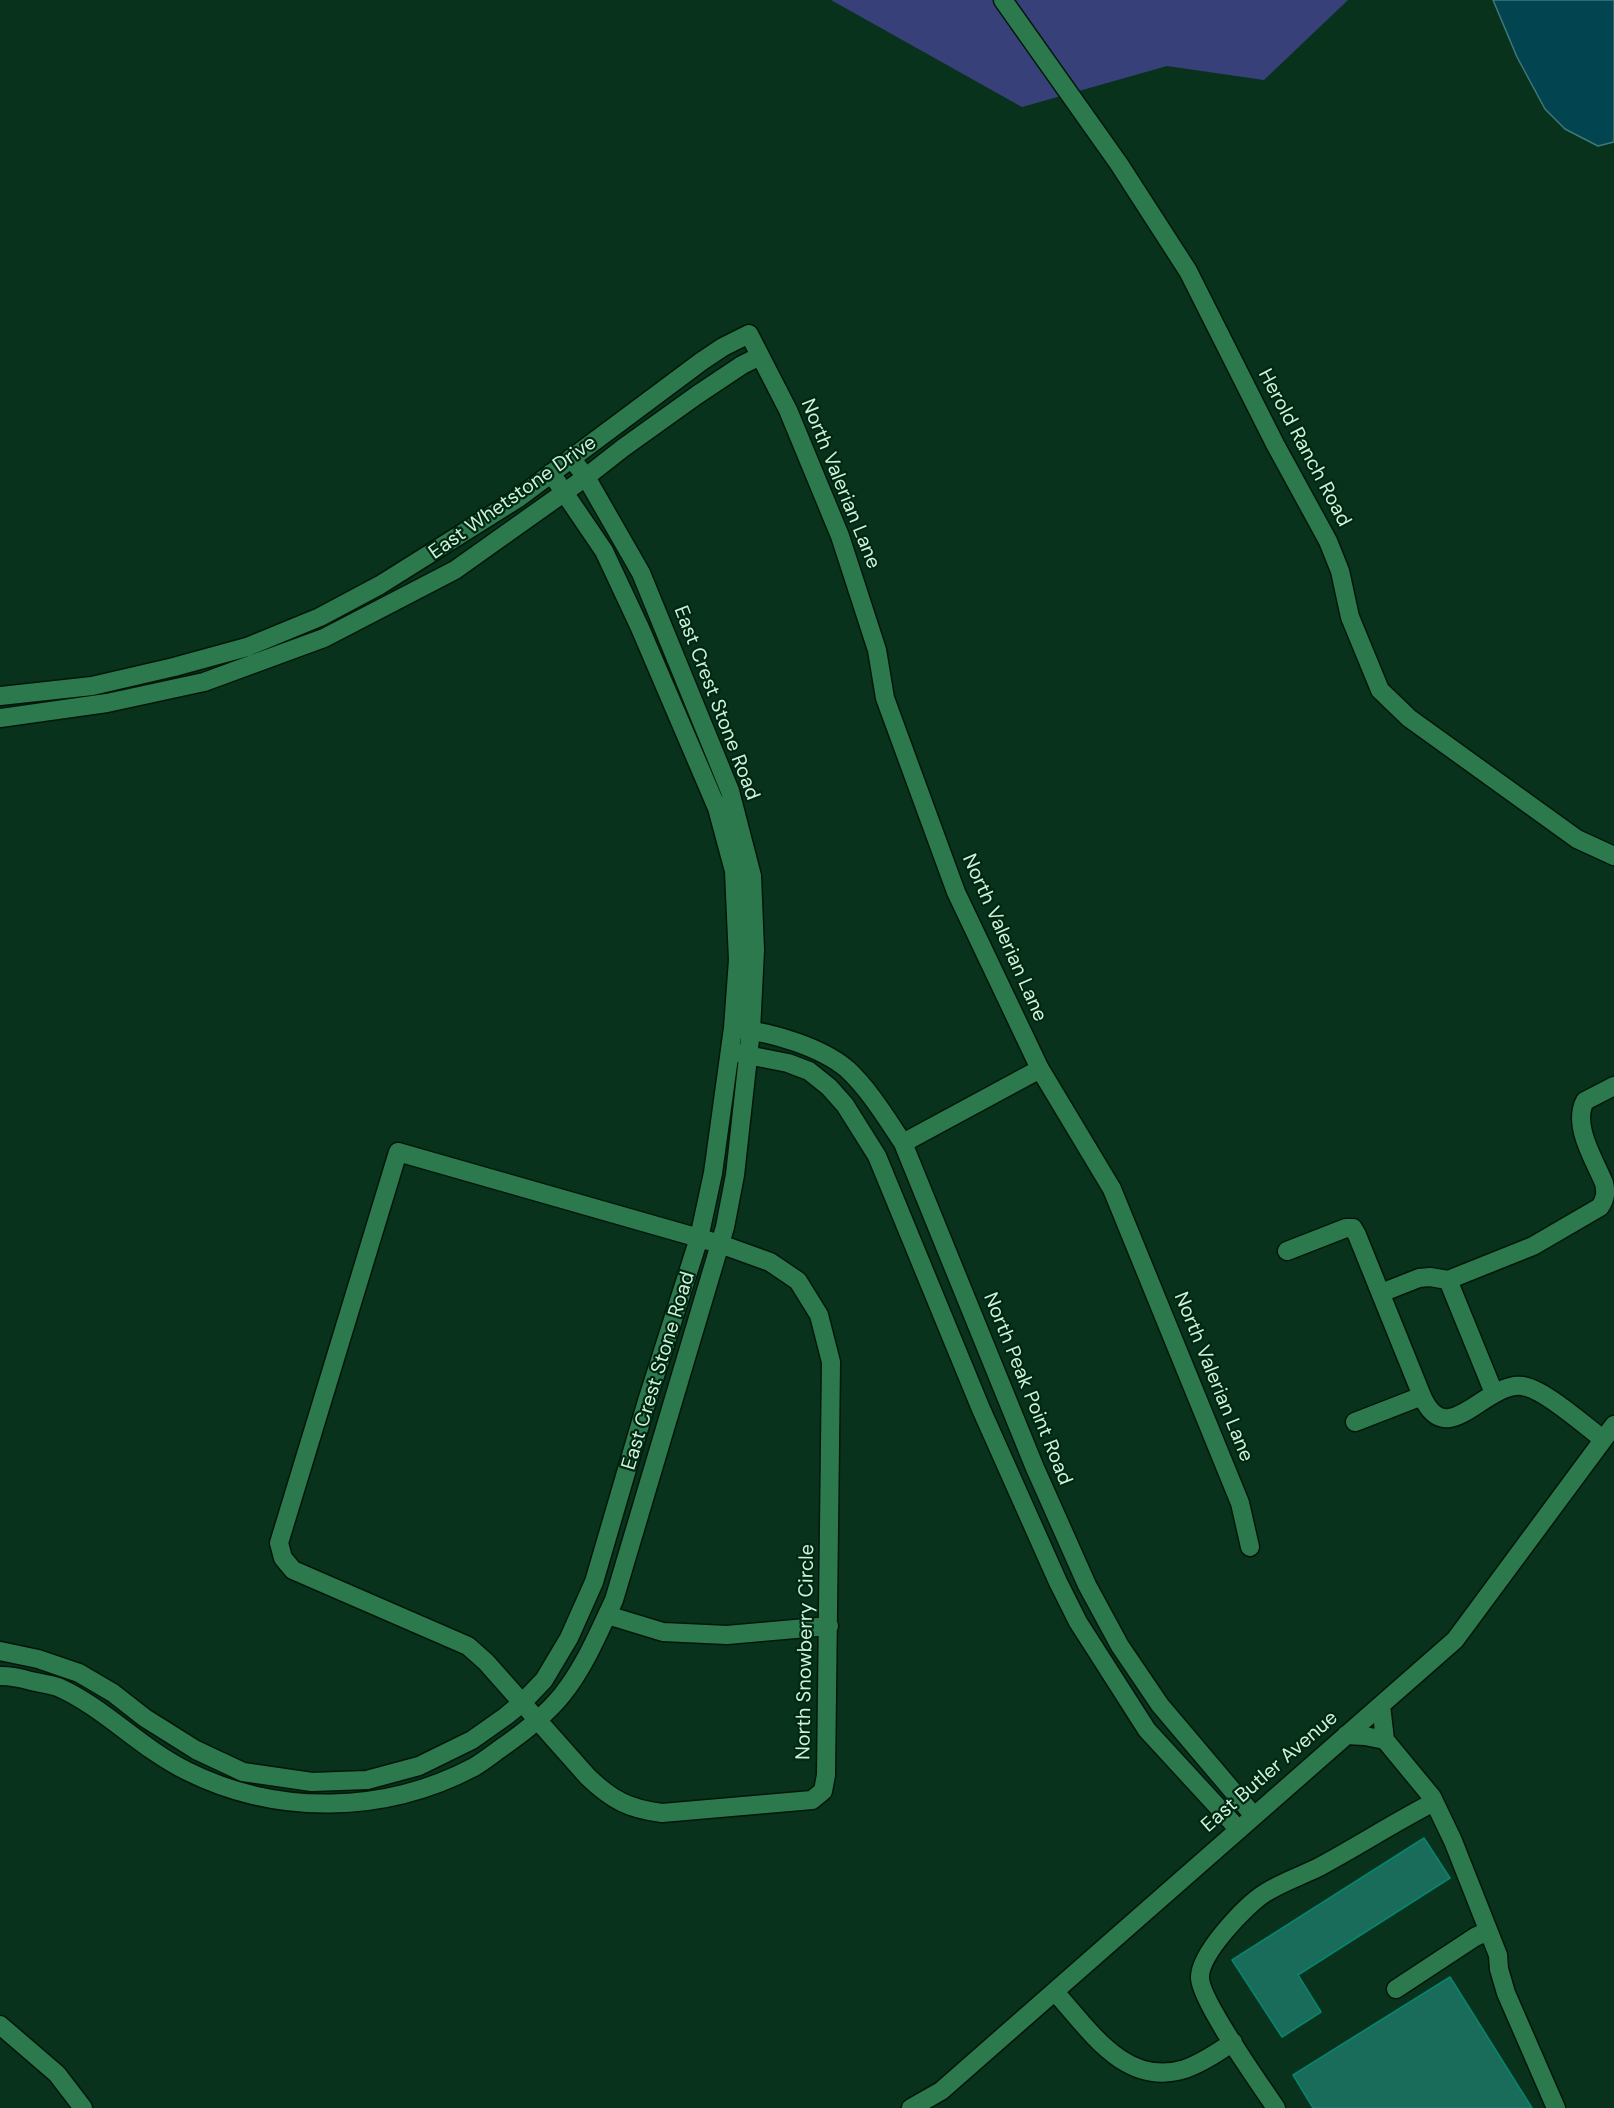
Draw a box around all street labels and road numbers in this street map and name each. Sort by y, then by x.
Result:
street label: Herold Ranch Road [1252,365,1356,531]
street label: North Valerian Lane [795,396,885,572]
street label: East Whetstone Drive [425,431,601,565]
street label: East Crest Stone Road [668,602,764,804]
street label: North Valerian Lane [956,851,1052,1025]
street label: East Crest Stone Road [617,1269,701,1473]
street label: North Peak Point Road [977,1289,1077,1489]
street label: North Valerian Lane [1168,1289,1258,1465]
street label: North Snowberry Circle [792,1544,820,1760]
street label: East Butler Avenue [1197,1706,1343,1838]

